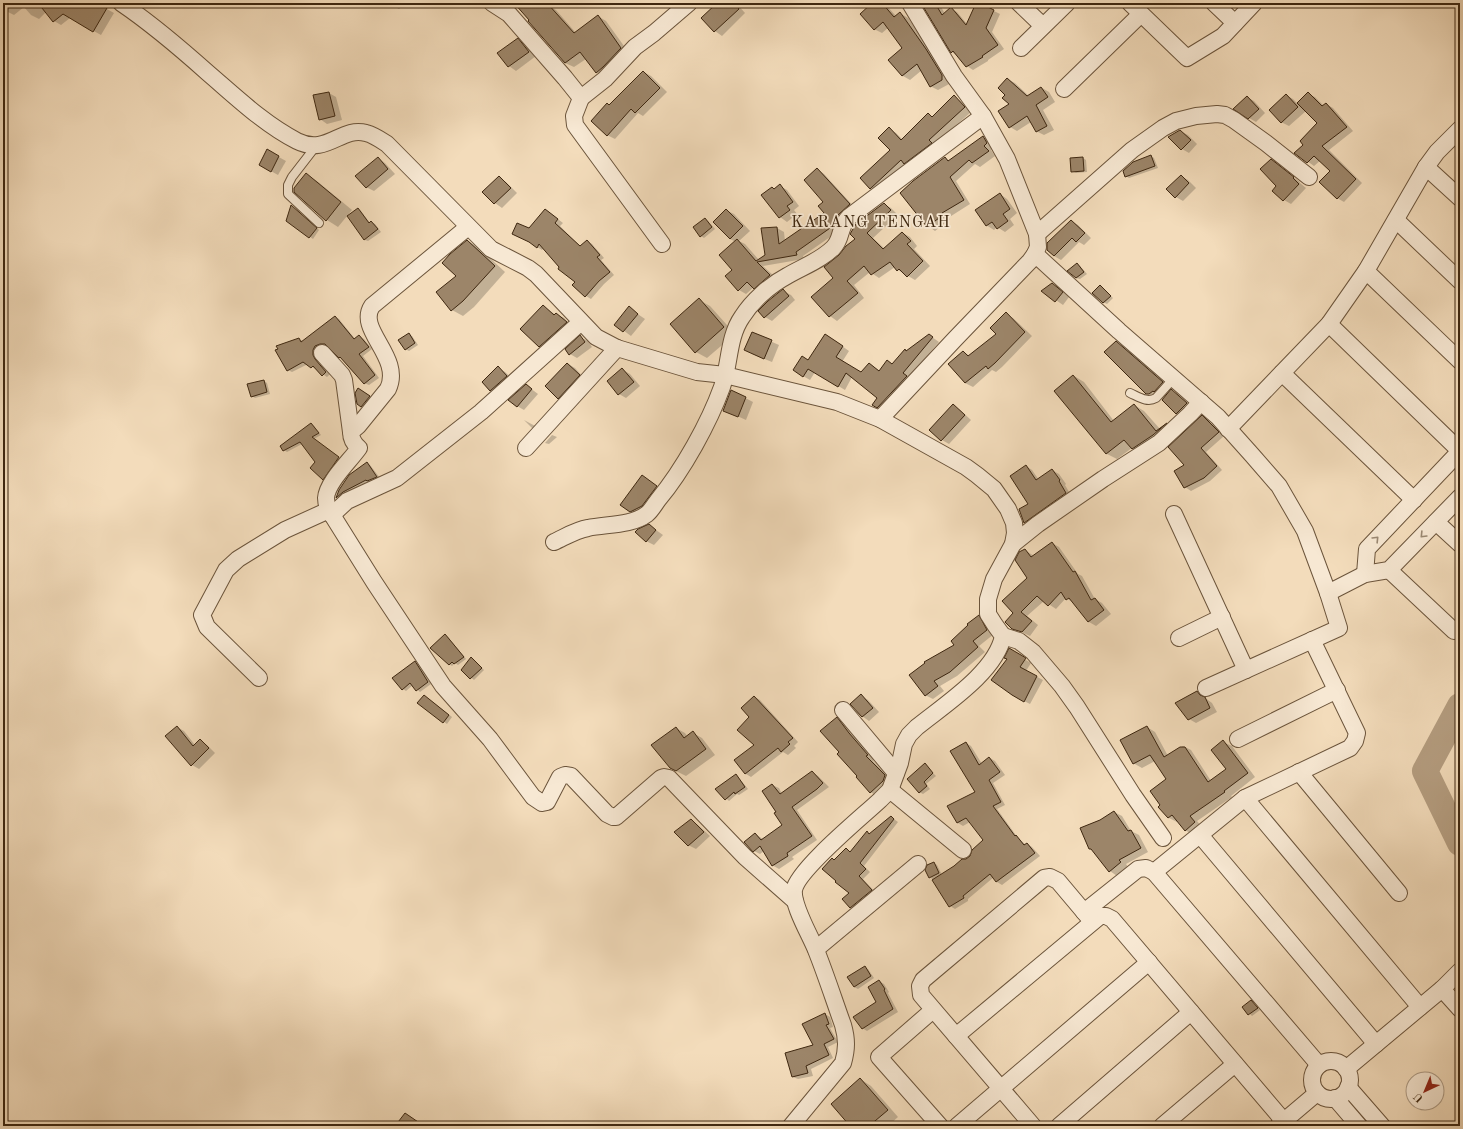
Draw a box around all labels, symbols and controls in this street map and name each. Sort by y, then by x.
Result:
district label: KARANG TENGAH [791,215,951,231]
one-way arrow [1420,530,1428,538]
one-way arrow [1371,536,1379,544]
north arrow [1405,1071,1445,1111]
text: U [1412,1090,1426,1104]

